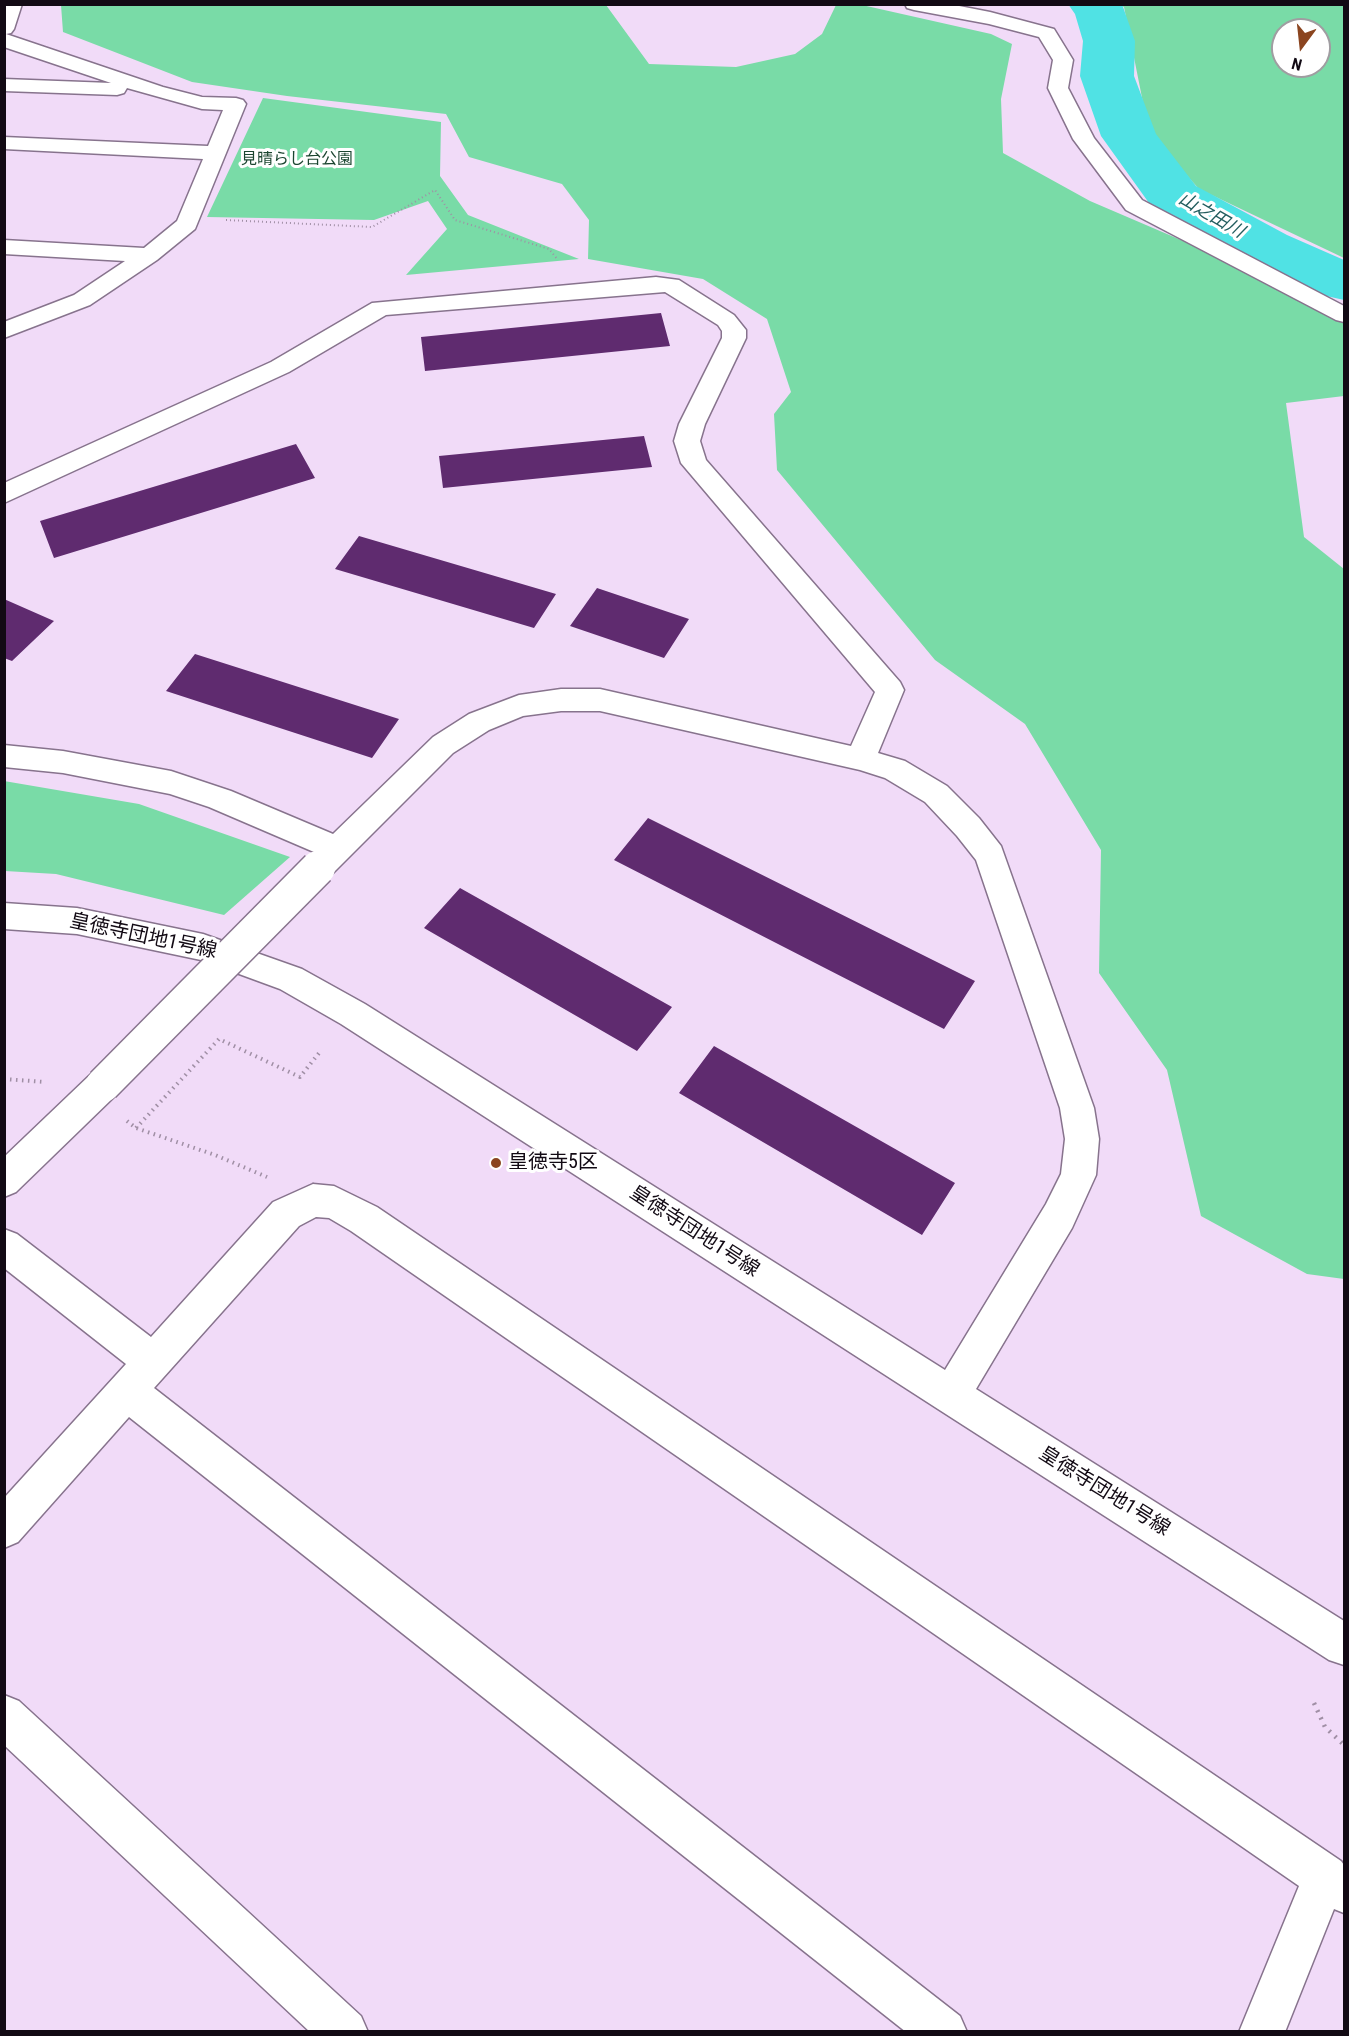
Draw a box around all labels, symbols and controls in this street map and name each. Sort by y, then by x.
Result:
north arrow [1271,18,1331,78]
text: N [1290,53,1304,74]
park label: 見晴らし台公園 [241,150,353,170]
water label: 山之田川 [1174,189,1248,243]
street label: 皇徳寺団地1号線 [67,910,219,964]
place label: 皇徳寺5区 [508,1151,598,1175]
marker: 皇徳寺5区 [489,1156,503,1170]
street label: 皇徳寺団地1号線 [625,1181,763,1283]
street label: 皇徳寺団地1号線 [1034,1442,1174,1542]

